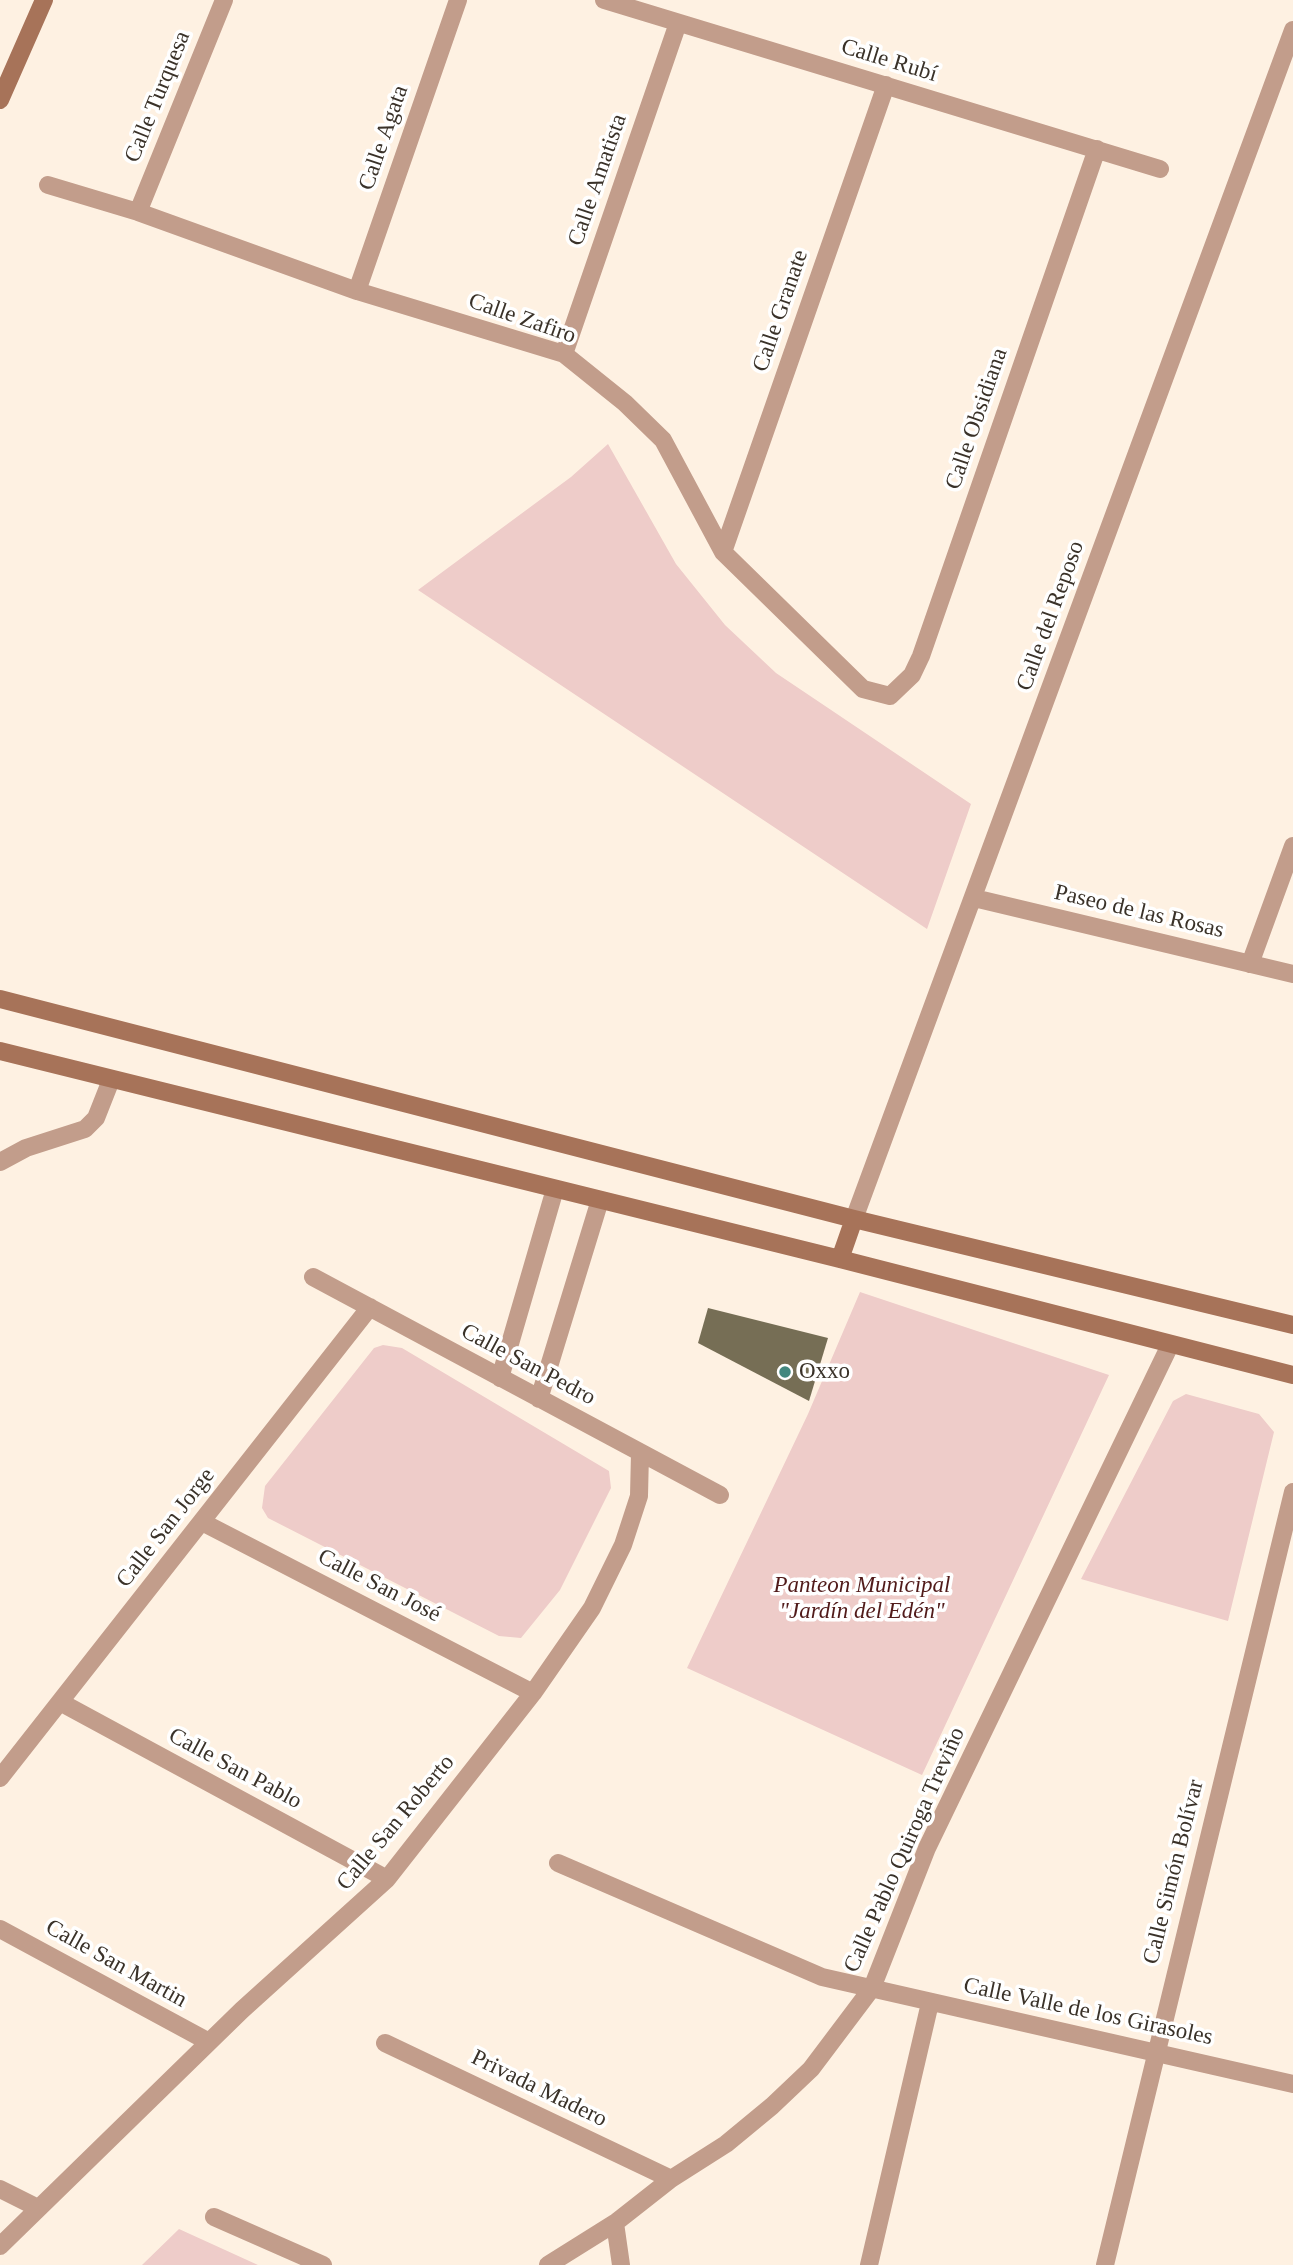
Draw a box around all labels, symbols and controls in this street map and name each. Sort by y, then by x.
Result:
street label: Calle Turquesa [119,27,197,167]
street label: Calle Rubí [838,33,940,89]
street label: Calle Agata [353,82,415,194]
street label: Calle Amatista [563,111,633,249]
street label: Calle Granate [747,246,815,376]
street label: Calle Zafiro [465,288,579,350]
street label: Calle Obsidiana [940,345,1014,493]
street label: Calle del Reposo [1011,537,1091,695]
street label: Paseo de las Rosas [1052,879,1226,945]
street label: Calle San Pedro [456,1318,600,1412]
place label: Oxxo [799,1358,850,1386]
marker: Oxxo [777,1364,793,1380]
street label: Calle San Jorge [111,1463,221,1593]
street label: Calle San José [313,1543,445,1629]
park label: Panteon Municipal "Jardín del Edén" [774,1572,950,1626]
street label: Calle San Pablo [164,1722,306,1816]
street label: Calle Pablo Quiroga Treviño [838,1723,972,1977]
street label: Calle San Roberto [331,1750,461,1896]
street label: Calle Simón Bolívar [1138,1777,1210,1967]
street label: Calle San Martin [41,1914,191,2014]
street label: Calle Valle de los Girasoles [961,1972,1215,2052]
street label: Privada Madero [467,2044,611,2134]

